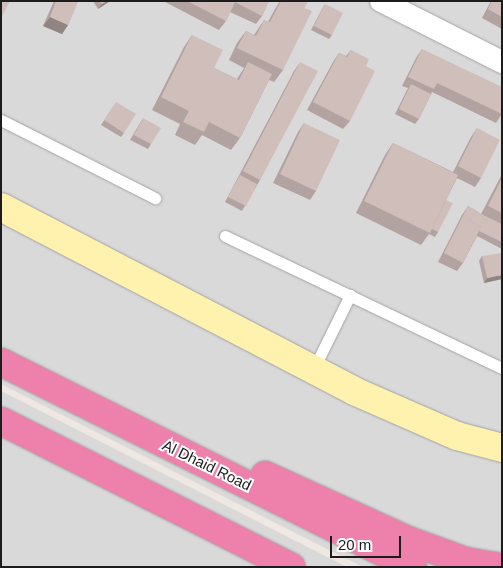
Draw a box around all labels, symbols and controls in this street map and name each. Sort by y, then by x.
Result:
street label: Al Dhaid Road [160,436,254,494]
scale bar [333,526,404,558]
text: 20 m [338,536,371,553]

